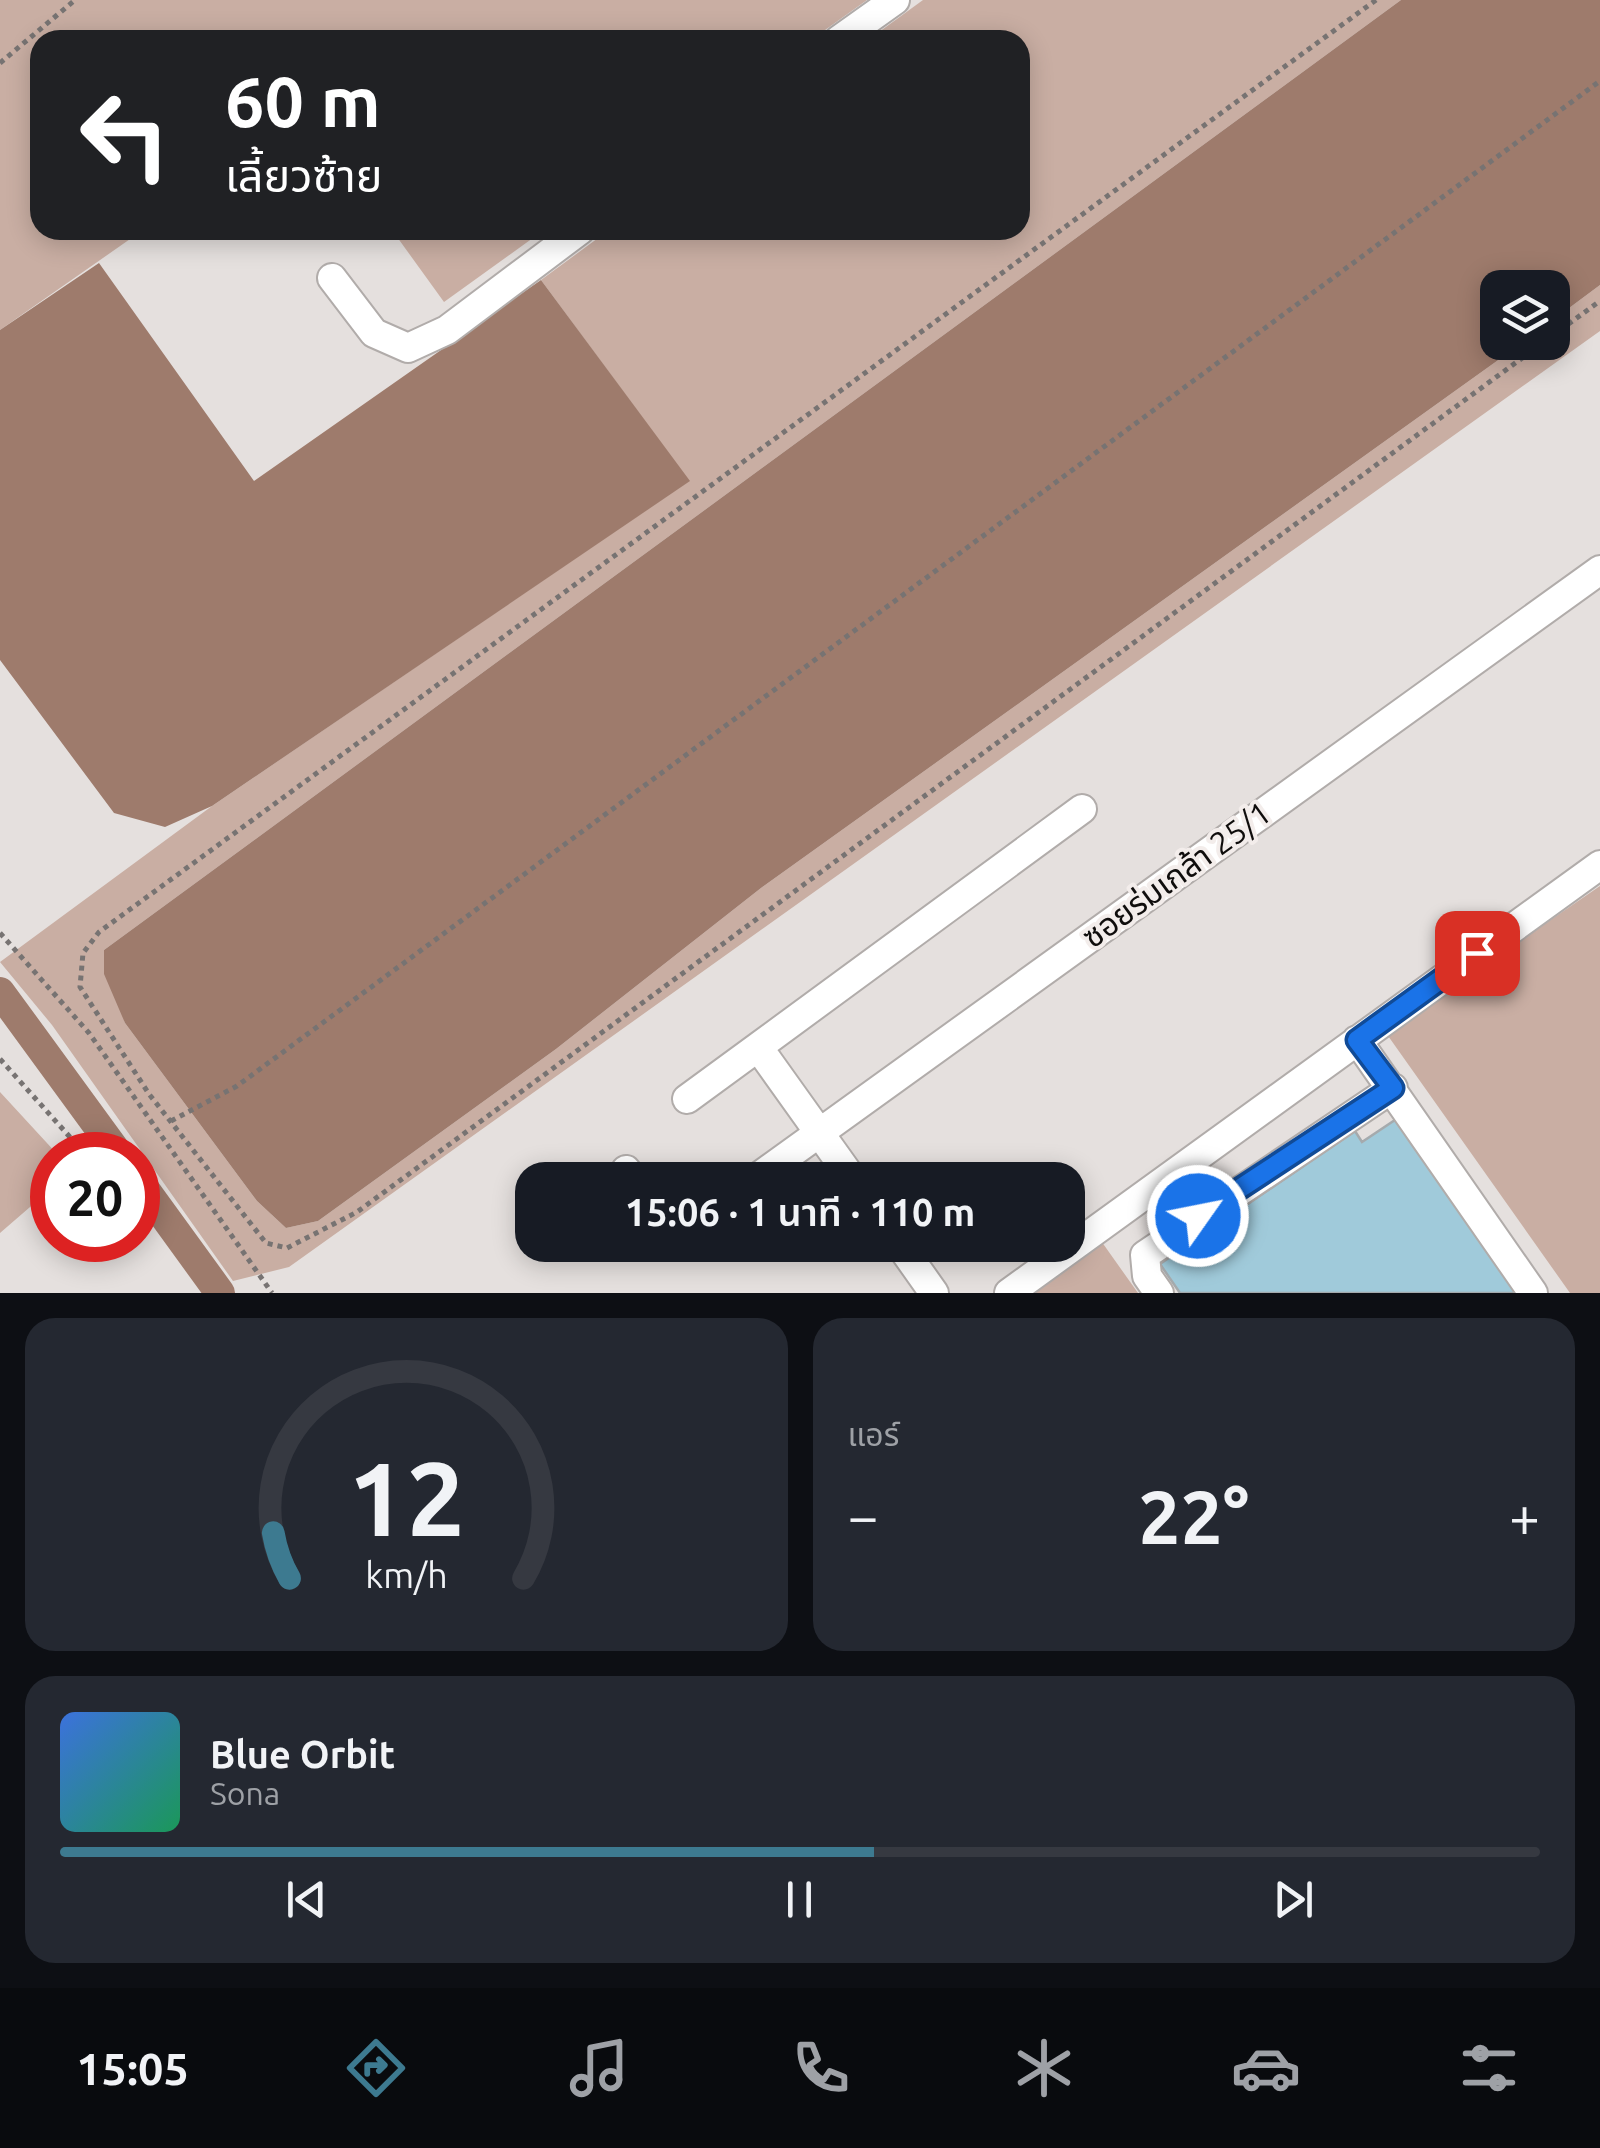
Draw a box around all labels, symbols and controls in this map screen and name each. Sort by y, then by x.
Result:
text: 60 m [225,62,381,140]
icon: left [60,70,190,200]
text: เลี้ยวซ้าย [225,150,382,201]
map controls [1480,270,1570,360]
button: layers [1480,270,1570,360]
street label: ซอยร่มเกล้า 25/1 [1075,794,1277,954]
pin [1435,911,1520,996]
icon: arrive [1450,926,1505,981]
speed limit sign: 20 [30,1132,160,1262]
position arrow [1146,1164,1250,1268]
text: 15:06 · 1 นาที · 110 m [625,1191,975,1233]
text: แอร์ [848,1416,899,1452]
text: 12 [348,1439,465,1556]
text: 22° [1138,1474,1249,1558]
text: − [848,1485,879,1546]
text: + [1509,1485,1540,1546]
text: km/h [365,1555,448,1595]
text: Blue Orbit [210,1733,395,1775]
text: Sona [210,1775,280,1811]
icon: previous [279,1872,334,1927]
icon: pause [772,1872,827,1927]
icon: next [1266,1872,1321,1927]
icon: directions [341,2033,411,2103]
icon: music [564,2033,634,2103]
icon: phone [786,2033,856,2103]
icon: climate [1009,2033,1079,2103]
icon: car [1231,2033,1301,2103]
icon: filters [1454,2033,1524,2103]
text: 15:05 [76,2043,189,2094]

